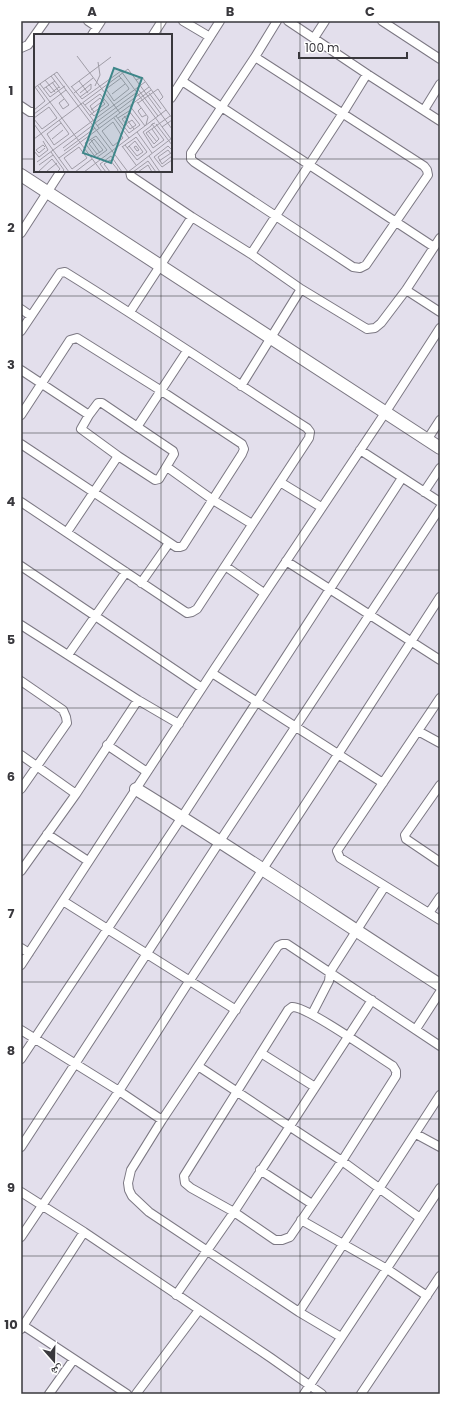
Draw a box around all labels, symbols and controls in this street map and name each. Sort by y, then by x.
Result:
text: A [87,2,97,21]
text: B [226,2,235,21]
text: C [365,2,375,21]
inset map [34,34,172,172]
scale bar [299,34,407,60]
text: 100 m [305,39,339,56]
text: 1 [9,81,13,100]
text: 2 [7,218,15,237]
text: 3 [7,355,15,374]
text: 4 [7,492,16,511]
text: 5 [7,630,15,649]
text: 6 [7,767,15,786]
text: 7 [8,904,15,923]
text: 8 [7,1041,15,1060]
text: 9 [7,1178,15,1197]
text: 10 [4,1315,18,1334]
north arrow [34,1341,74,1381]
text: ش [49,1361,66,1380]

